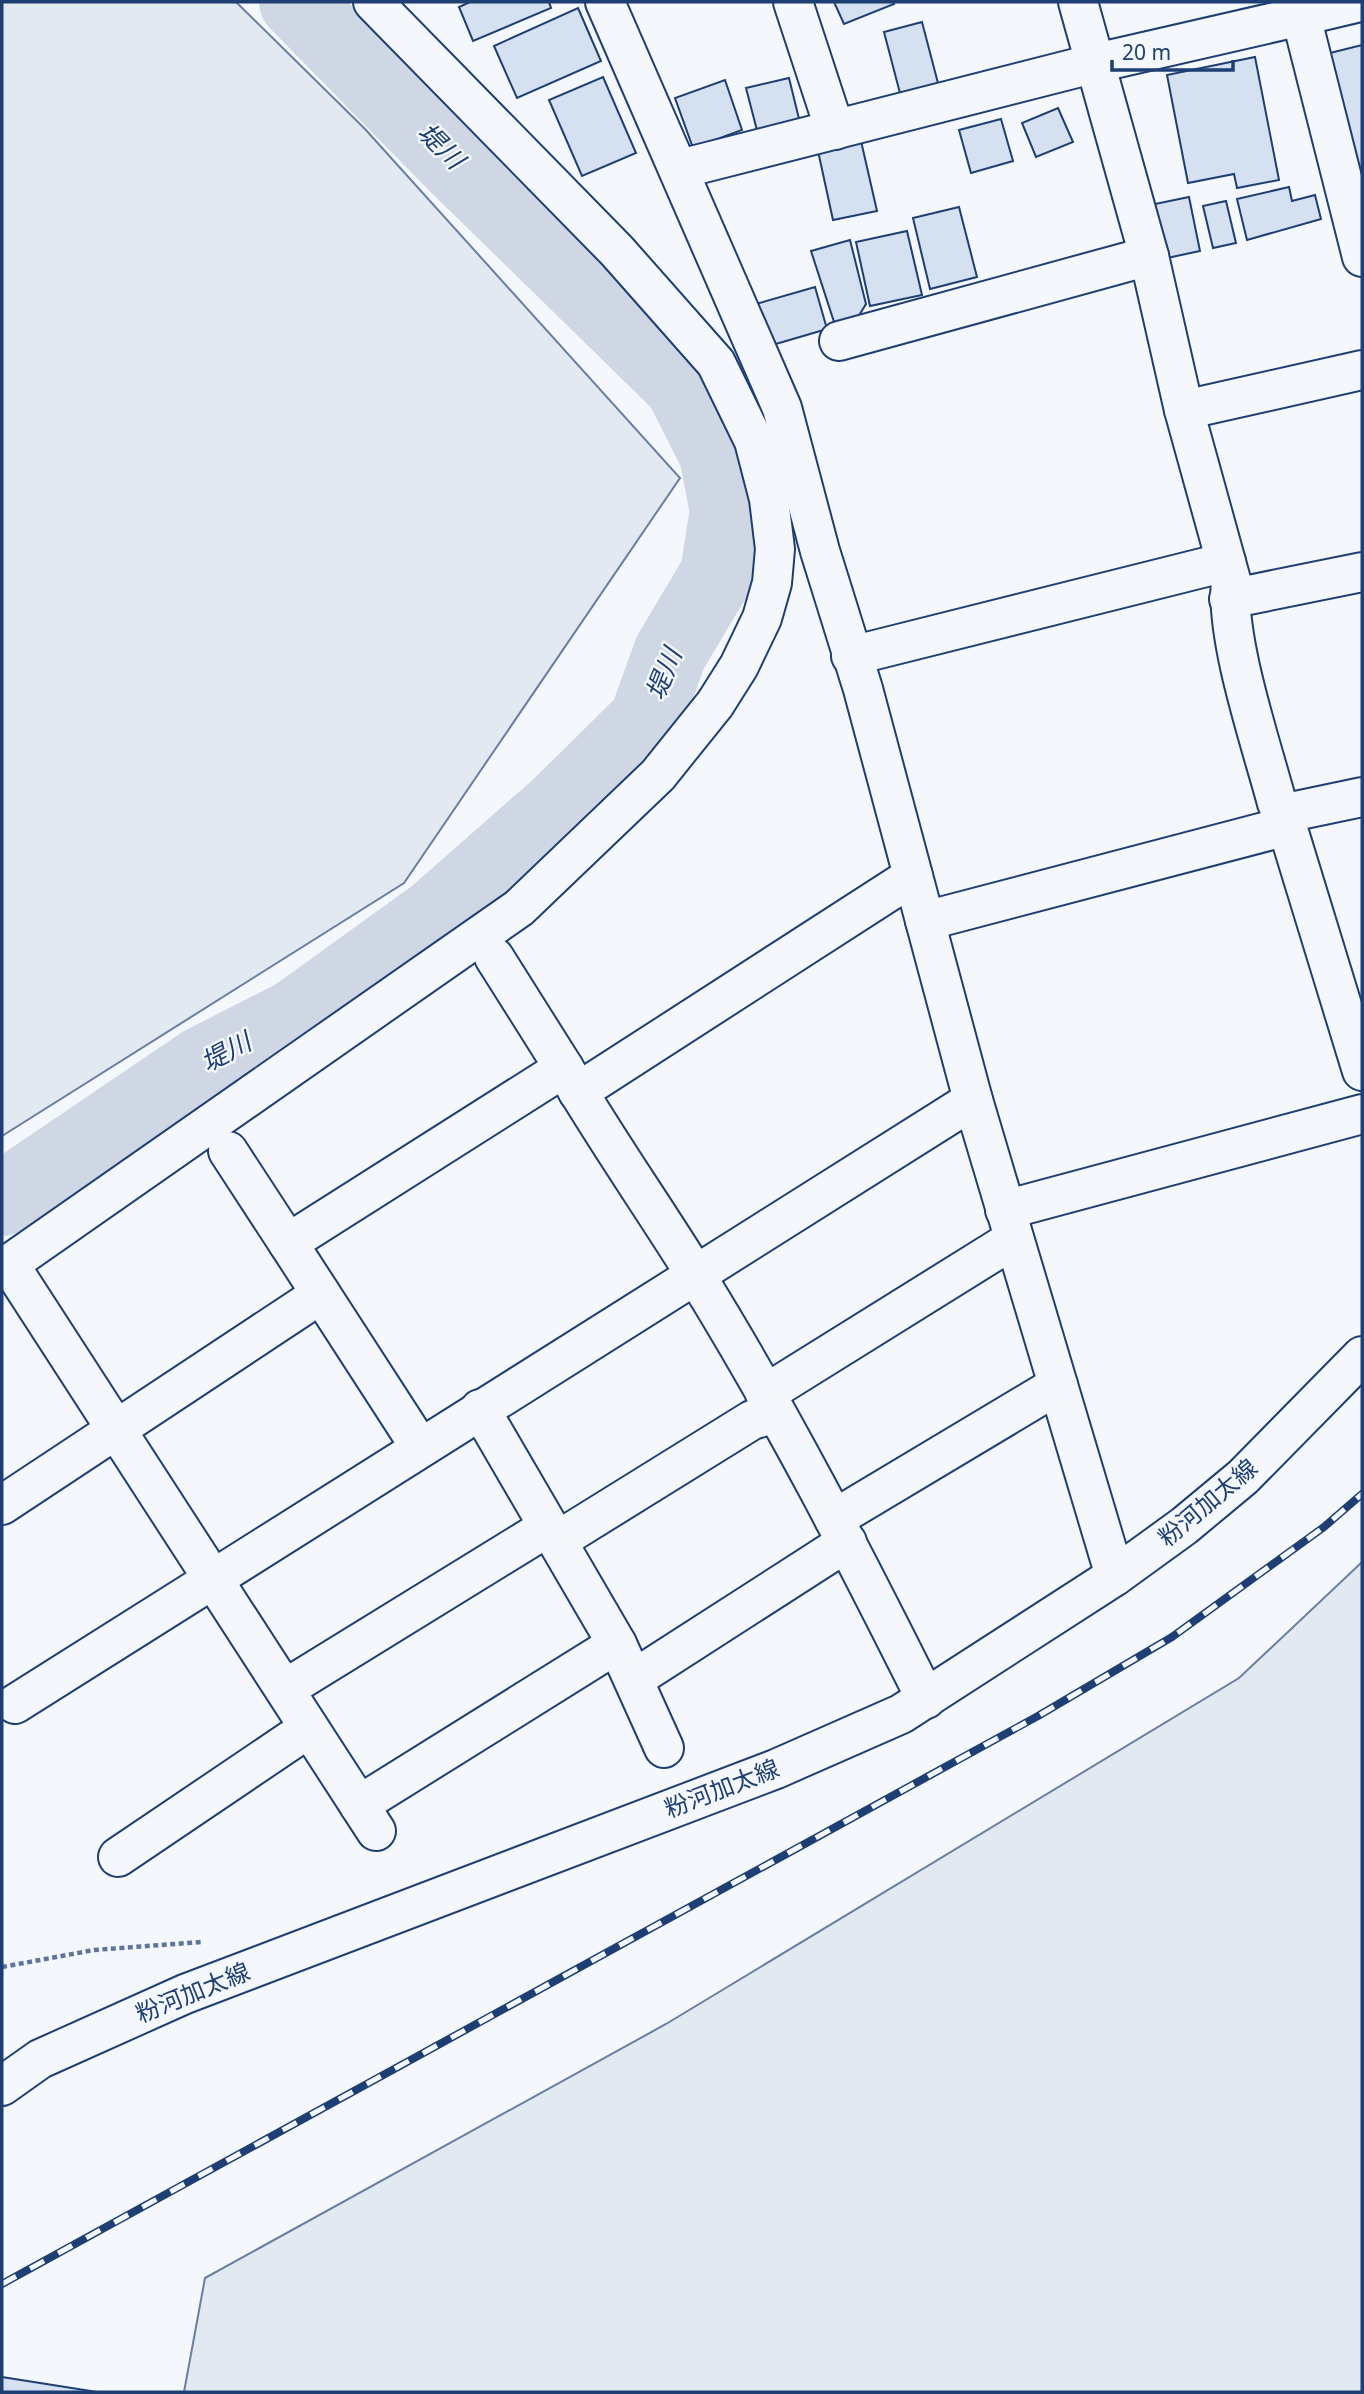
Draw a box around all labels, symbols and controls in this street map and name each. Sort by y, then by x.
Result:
scale bar [1112,28,1233,72]
text: 20 m [1122,38,1171,66]
water label: 堤川 [411,114,475,179]
water label: 堤川 [637,640,691,704]
water label: 堤川 [194,1022,260,1079]
street label: 粉河加太線 [1150,1451,1264,1553]
street label: 粉河加太線 [660,1751,783,1825]
street label: 粉河加太線 [131,1954,254,2029]

